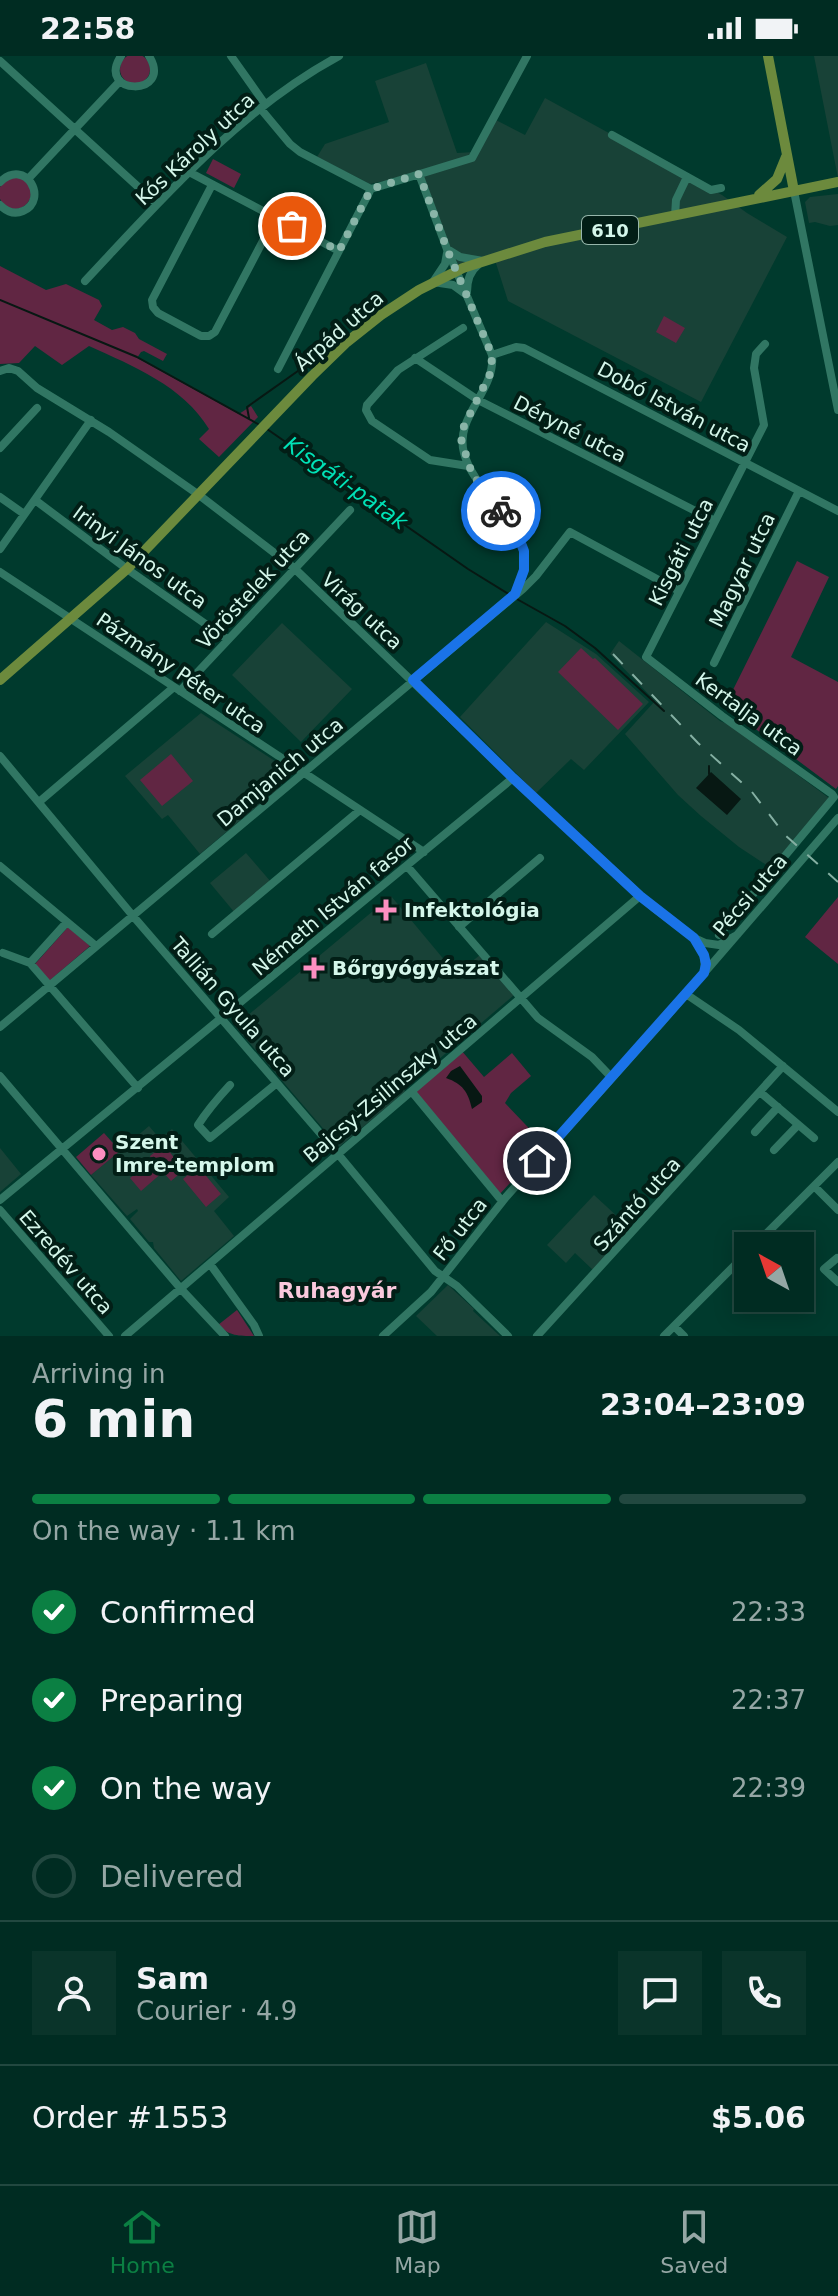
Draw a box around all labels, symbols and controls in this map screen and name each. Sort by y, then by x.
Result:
text: 22:58 [40,11,136,46]
street label: Kós Károly utca [131,88,259,210]
pin [258,192,326,260]
icon: bag [270,204,314,248]
road number: 610 [582,216,638,244]
street label: Árpád utca [290,286,388,376]
street label: Dobó István utca [593,357,755,457]
street label: Déryné utca [510,390,630,468]
water label: Kisgáti-patak [280,431,413,535]
courier [461,471,541,551]
icon: bike [479,489,523,533]
street label: Kisgáti utca [644,494,718,610]
street label: Irinyi János utca [68,500,212,614]
street label: Magyar utca [704,509,780,631]
street label: Vöröstelek utca [192,524,314,654]
street label: Virág utca [316,567,408,655]
street label: Pázmány Péter utca [92,608,270,738]
street label: Kertalja utca [691,667,807,761]
street label: Damjanich utca [212,712,348,832]
street label: Németh István fasor [247,831,419,981]
street label: Pécsi utca [708,849,792,941]
place label: Infektológia [404,898,540,922]
marker: Infektológia [375,899,397,921]
street label: Tallián Gyula utca [165,932,300,1082]
place label: Bőrgyógyászat [332,956,500,980]
marker: Bőrgyógyászat [303,957,325,979]
street label: Bajcsy-Zsilinszky utca [298,1008,482,1168]
pin [503,1127,571,1195]
place label: Szent Imre-templom [115,1130,275,1177]
icon: home [515,1139,559,1183]
marker: Szent Imre-templom [90,1145,108,1163]
street label: Szántó utca [588,1152,686,1256]
street label: Fő utca [428,1193,492,1265]
street label: Ezredév utca [14,1205,118,1319]
north arrow [734,1232,814,1312]
map controls [734,1232,814,1312]
district label: Ruhagyár [278,1278,397,1303]
text: Arriving in [32,1359,166,1389]
text: 23:04–23:09 [600,1387,806,1422]
text: 6 min [32,1389,195,1449]
text: On the way · 1.1 km [32,1516,296,1546]
icon: check [32,1590,76,1634]
text: Confirmed [100,1595,256,1630]
text: 22:33 [731,1597,806,1627]
icon: check [32,1678,76,1722]
text: Preparing [100,1683,244,1718]
text: 22:37 [731,1685,806,1715]
icon: check [32,1766,76,1810]
text: On the way [100,1771,272,1806]
text: 22:39 [731,1773,806,1803]
text: Delivered [100,1859,244,1894]
button: person [32,1951,116,2035]
button: chat [618,1951,702,2035]
button: phone [722,1951,806,2035]
text: Sam [136,1961,209,1996]
text: Courier · 4.9 [136,1996,297,2026]
text: Order #1553 [32,2100,228,2135]
text: $5.06 [711,2100,806,2135]
tab: Home [110,2205,175,2278]
tab: Map [394,2205,441,2278]
tab: Saved [660,2205,728,2278]

